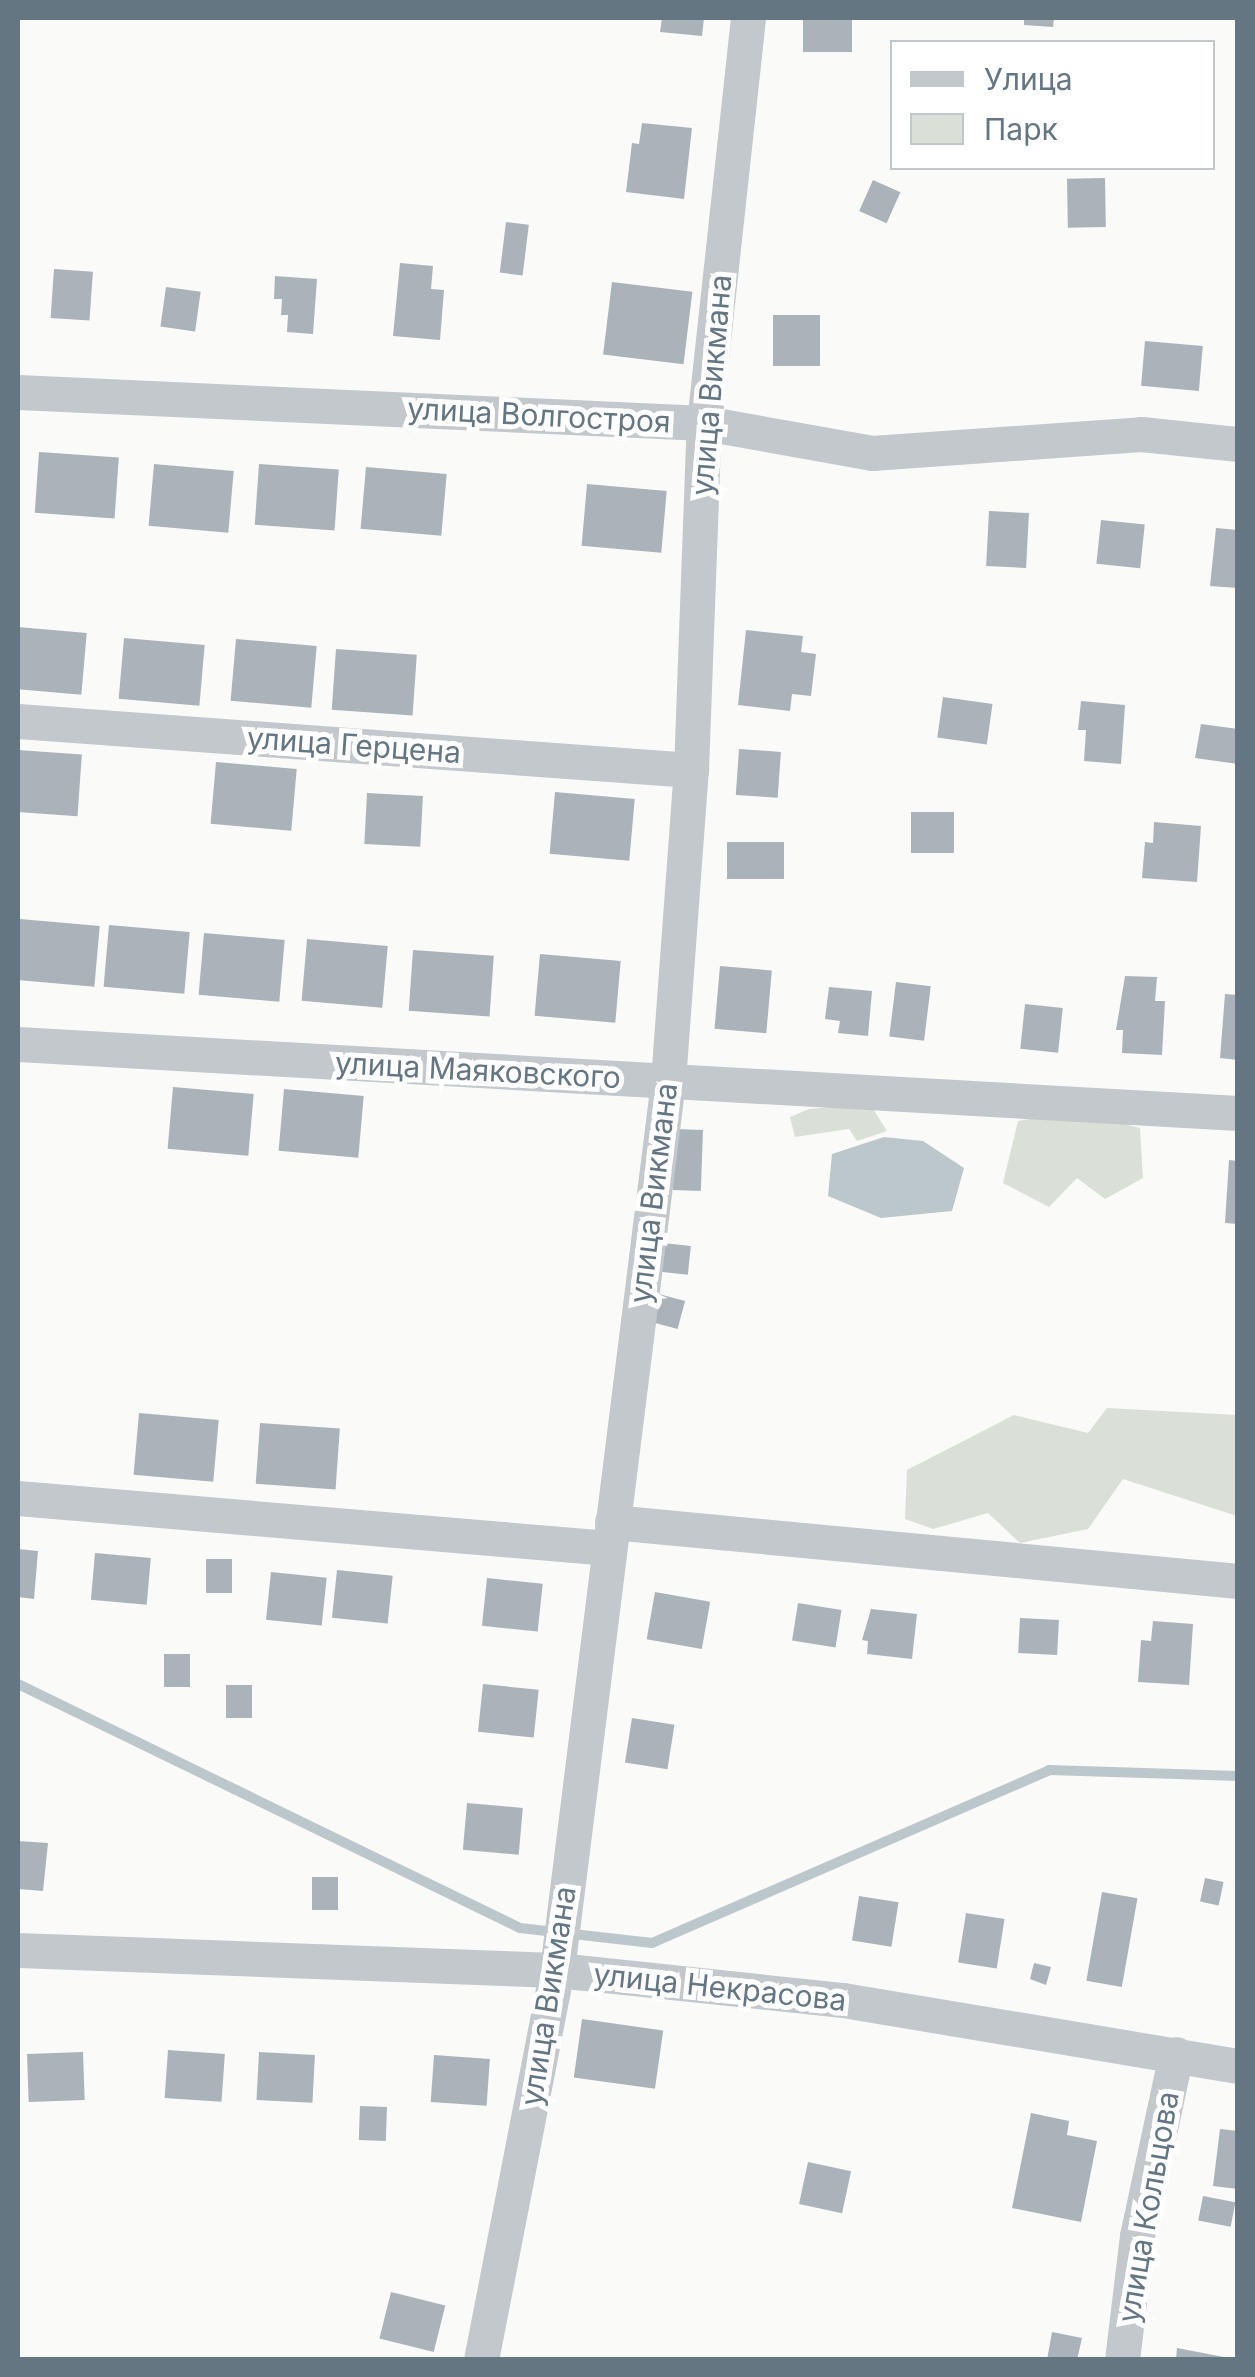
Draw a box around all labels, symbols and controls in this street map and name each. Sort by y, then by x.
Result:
legend [890,40,1215,170]
text: Улица [984,61,1073,97]
text: Парк [984,111,1058,147]
street label: улица Викмана [683,273,739,497]
street label: улица Волгостроя [406,390,672,440]
street label: улица Герцена [246,720,462,770]
street label: улица Маяковского [334,1045,622,1095]
street label: улица Викмана [622,1081,684,1305]
street label: улица Викмана [513,1884,583,2108]
street label: улица Некрасова [592,1956,848,2018]
street label: улица Кольцова [1110,2088,1186,2326]

